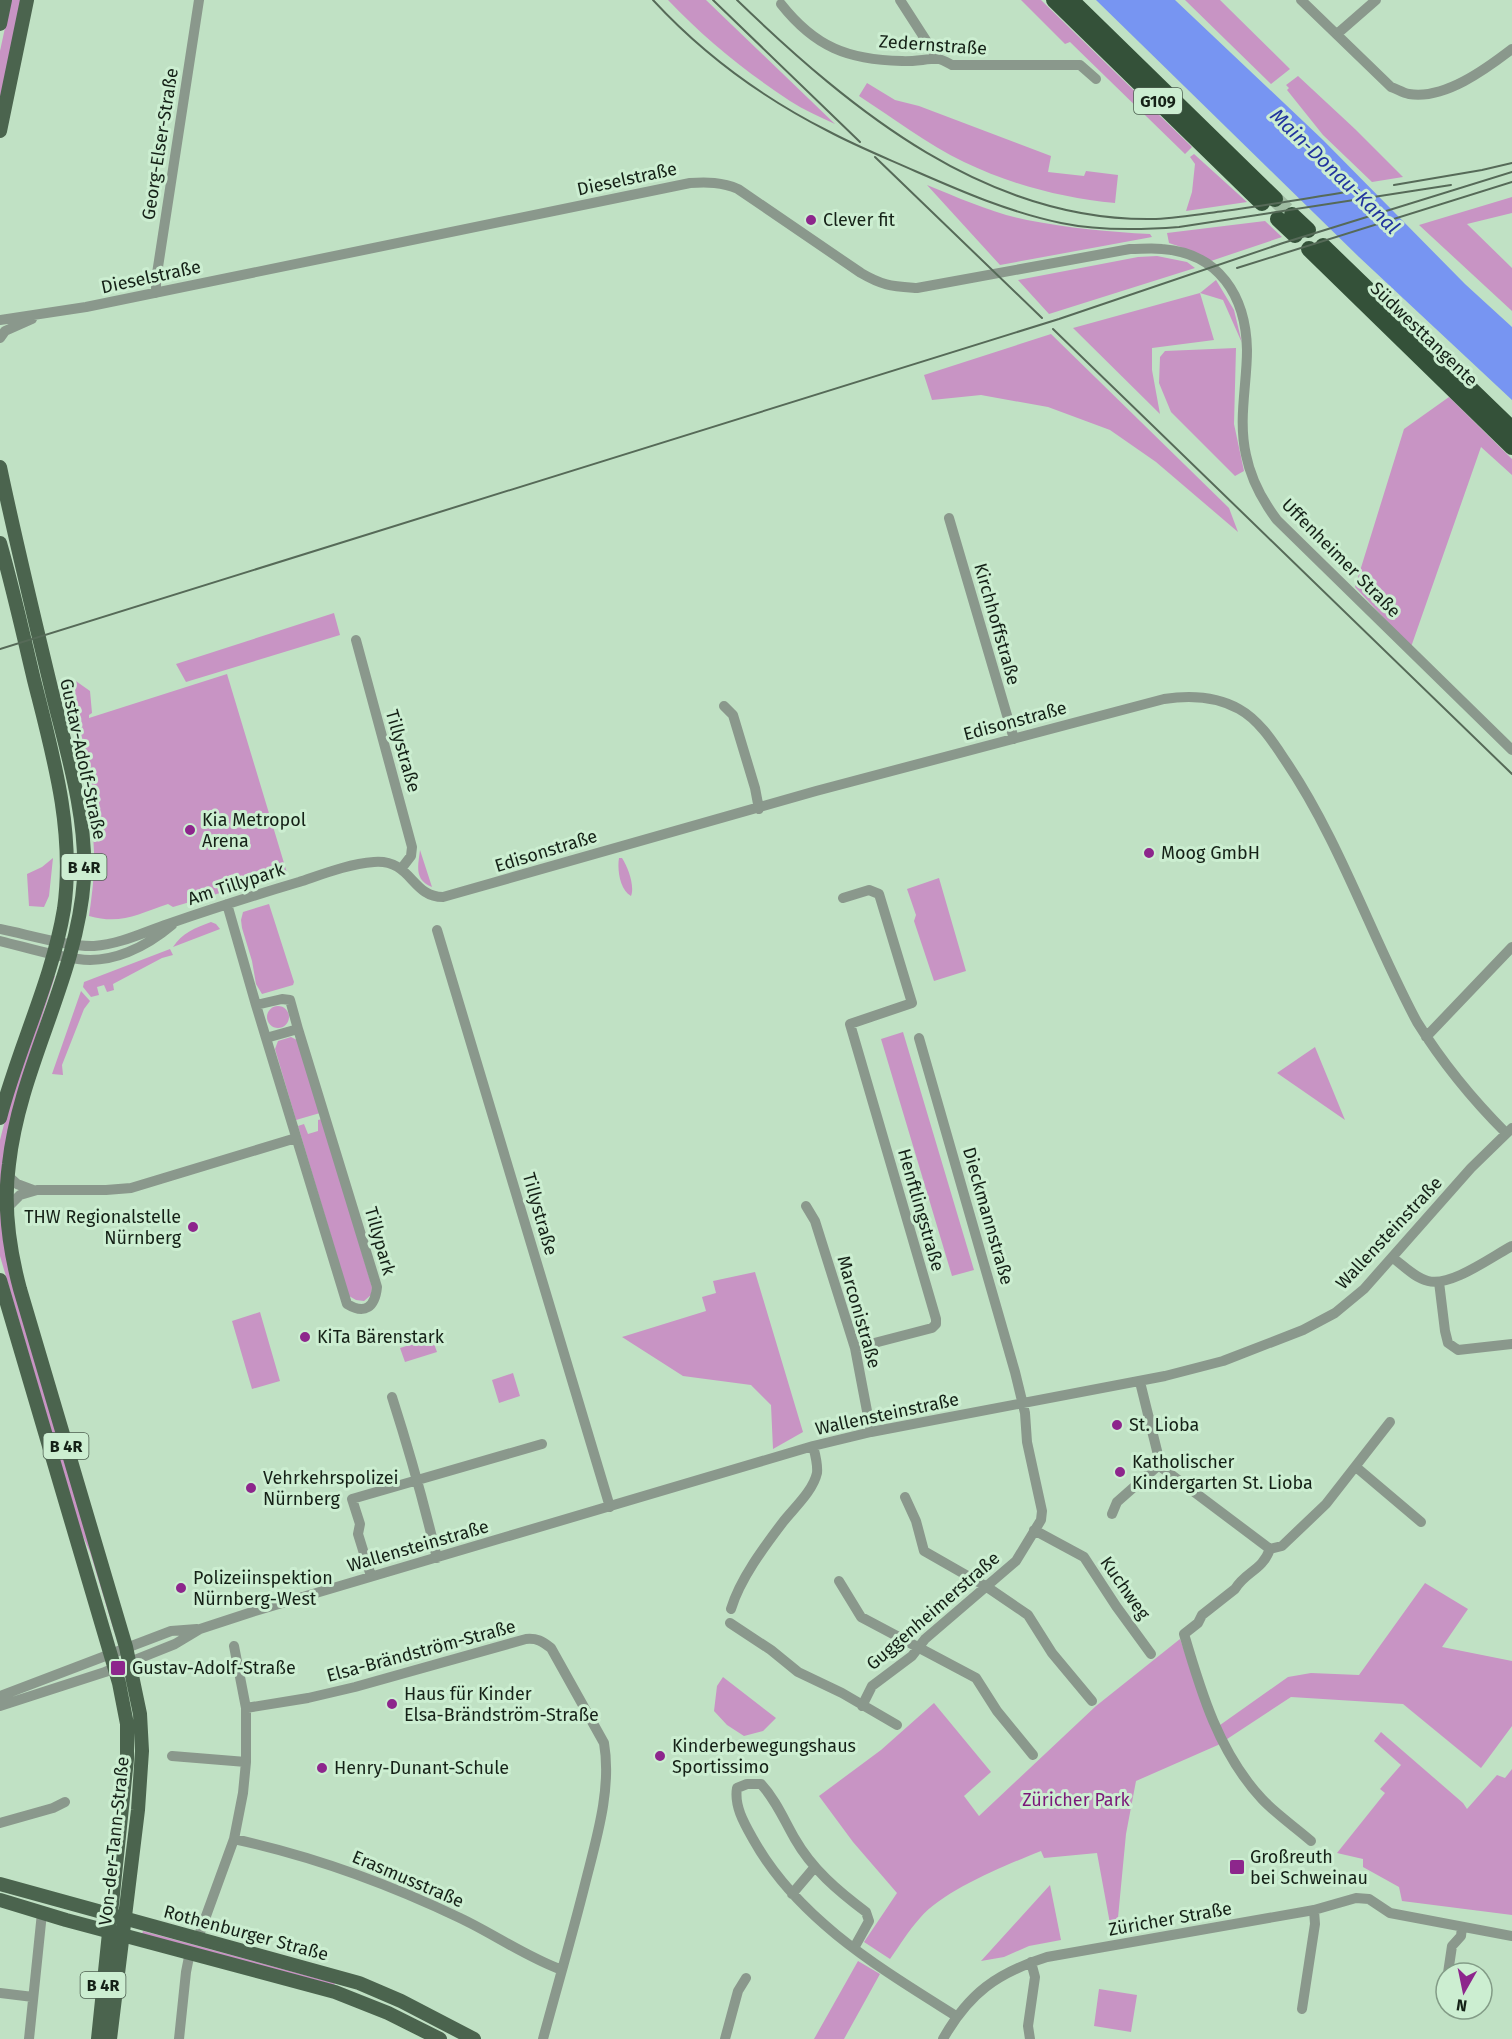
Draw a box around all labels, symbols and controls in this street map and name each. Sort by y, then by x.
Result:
street label: Zedernstraße [878,30,988,60]
street label: Georg-Elser-Straße [137,66,183,222]
road number: G109 [1134,88,1182,114]
water label: Main-Donau-Kanal [1265,103,1405,239]
street label: Dieselstraße [575,158,679,200]
place label: Clever fit [823,209,895,231]
marker: Clever fit [804,213,818,227]
street label: Dieselstraße [99,256,203,298]
street label: Südwesttangente [1366,277,1482,391]
street label: Uffenheimer Straße [1277,494,1405,622]
street label: Kirchhoffstraße [969,561,1025,687]
street label: Gustav-Adolf-Straße [55,677,111,841]
street label: Edisonstraße [961,697,1069,745]
street label: Tillystraße [381,707,425,795]
place label: Kia Metropol Arena [202,809,306,852]
marker: Kia Metropol Arena [183,823,197,837]
street label: Edisonstraße [492,825,600,877]
place label: Moog GmbH [1161,842,1260,864]
marker: Moog GmbH [1142,846,1156,860]
road number: B 4R [62,854,106,880]
street label: Am Tillypark [185,858,288,910]
street label: Dieckmannstraße [958,1145,1018,1287]
street label: Henftlingstraße [893,1146,949,1274]
street label: Tillystraße [518,1170,562,1258]
street label: Wallensteinstraße [1331,1172,1447,1294]
street label: Tillypark [360,1204,400,1278]
place label: THW Regionalstelle Nürnberg [24,1206,182,1249]
marker: THW Regionalstelle Nürnberg [186,1220,200,1234]
street label: Marconistraße [832,1253,886,1371]
place label: KiTa Bärenstark [317,1326,445,1348]
marker: KiTa Bärenstark [298,1330,312,1344]
street label: Wallensteinstraße [813,1388,961,1440]
place label: St. Lioba [1129,1414,1199,1436]
marker: St. Lioba [1110,1418,1124,1432]
road number: B 4R [44,1433,88,1459]
place label: Katholischer Kindergarten St. Lioba [1132,1451,1313,1494]
marker: Katholischer Kindergarten St. Lioba [1113,1465,1127,1479]
place label: Vehrkehrspolizei Nürnberg [263,1467,399,1510]
marker: Vehrkehrspolizei Nürnberg [244,1481,258,1495]
street label: Wallensteinstraße [345,1515,491,1577]
street label: Guggenheimerstraße [862,1547,1004,1675]
street label: Kuchweg [1095,1552,1155,1624]
place label: Polizeiinspektion Nürnberg-West [193,1567,333,1610]
marker: Polizeiinspektion Nürnberg-West [174,1581,188,1595]
street label: Elsa-Brändström-Straße [324,1615,518,1687]
place label: Gustav-Adolf-Straße [132,1657,296,1679]
marker: Gustav-Adolf-Straße [109,1659,127,1677]
place label: Haus für Kinder Elsa-Brändström-Straße [404,1683,599,1726]
marker: Haus für Kinder Elsa-Brändström-Straße [385,1697,399,1711]
place label: Kinderbewegungshaus Sportissimo [672,1735,856,1778]
marker: Kinderbewegungshaus Sportissimo [653,1749,667,1763]
street label: Von-der-Tann-Straße [94,1755,134,1927]
place label: Henry-Dunant-Schule [334,1757,509,1779]
marker: Henry-Dunant-Schule [315,1761,329,1775]
park label: Züricher Park [1022,1789,1131,1811]
street label: Erasmusstraße [349,1846,467,1912]
place label: Großreuth bei Schweinau [1250,1846,1368,1889]
marker: Großreuth bei Schweinau [1228,1858,1246,1876]
street label: Züricher Straße [1106,1897,1234,1941]
street label: Rothenburger Straße [161,1900,331,1966]
north arrow [1434,1961,1494,2021]
road number: B 4R [80,1972,126,1998]
text: N [1455,1995,1468,2016]

